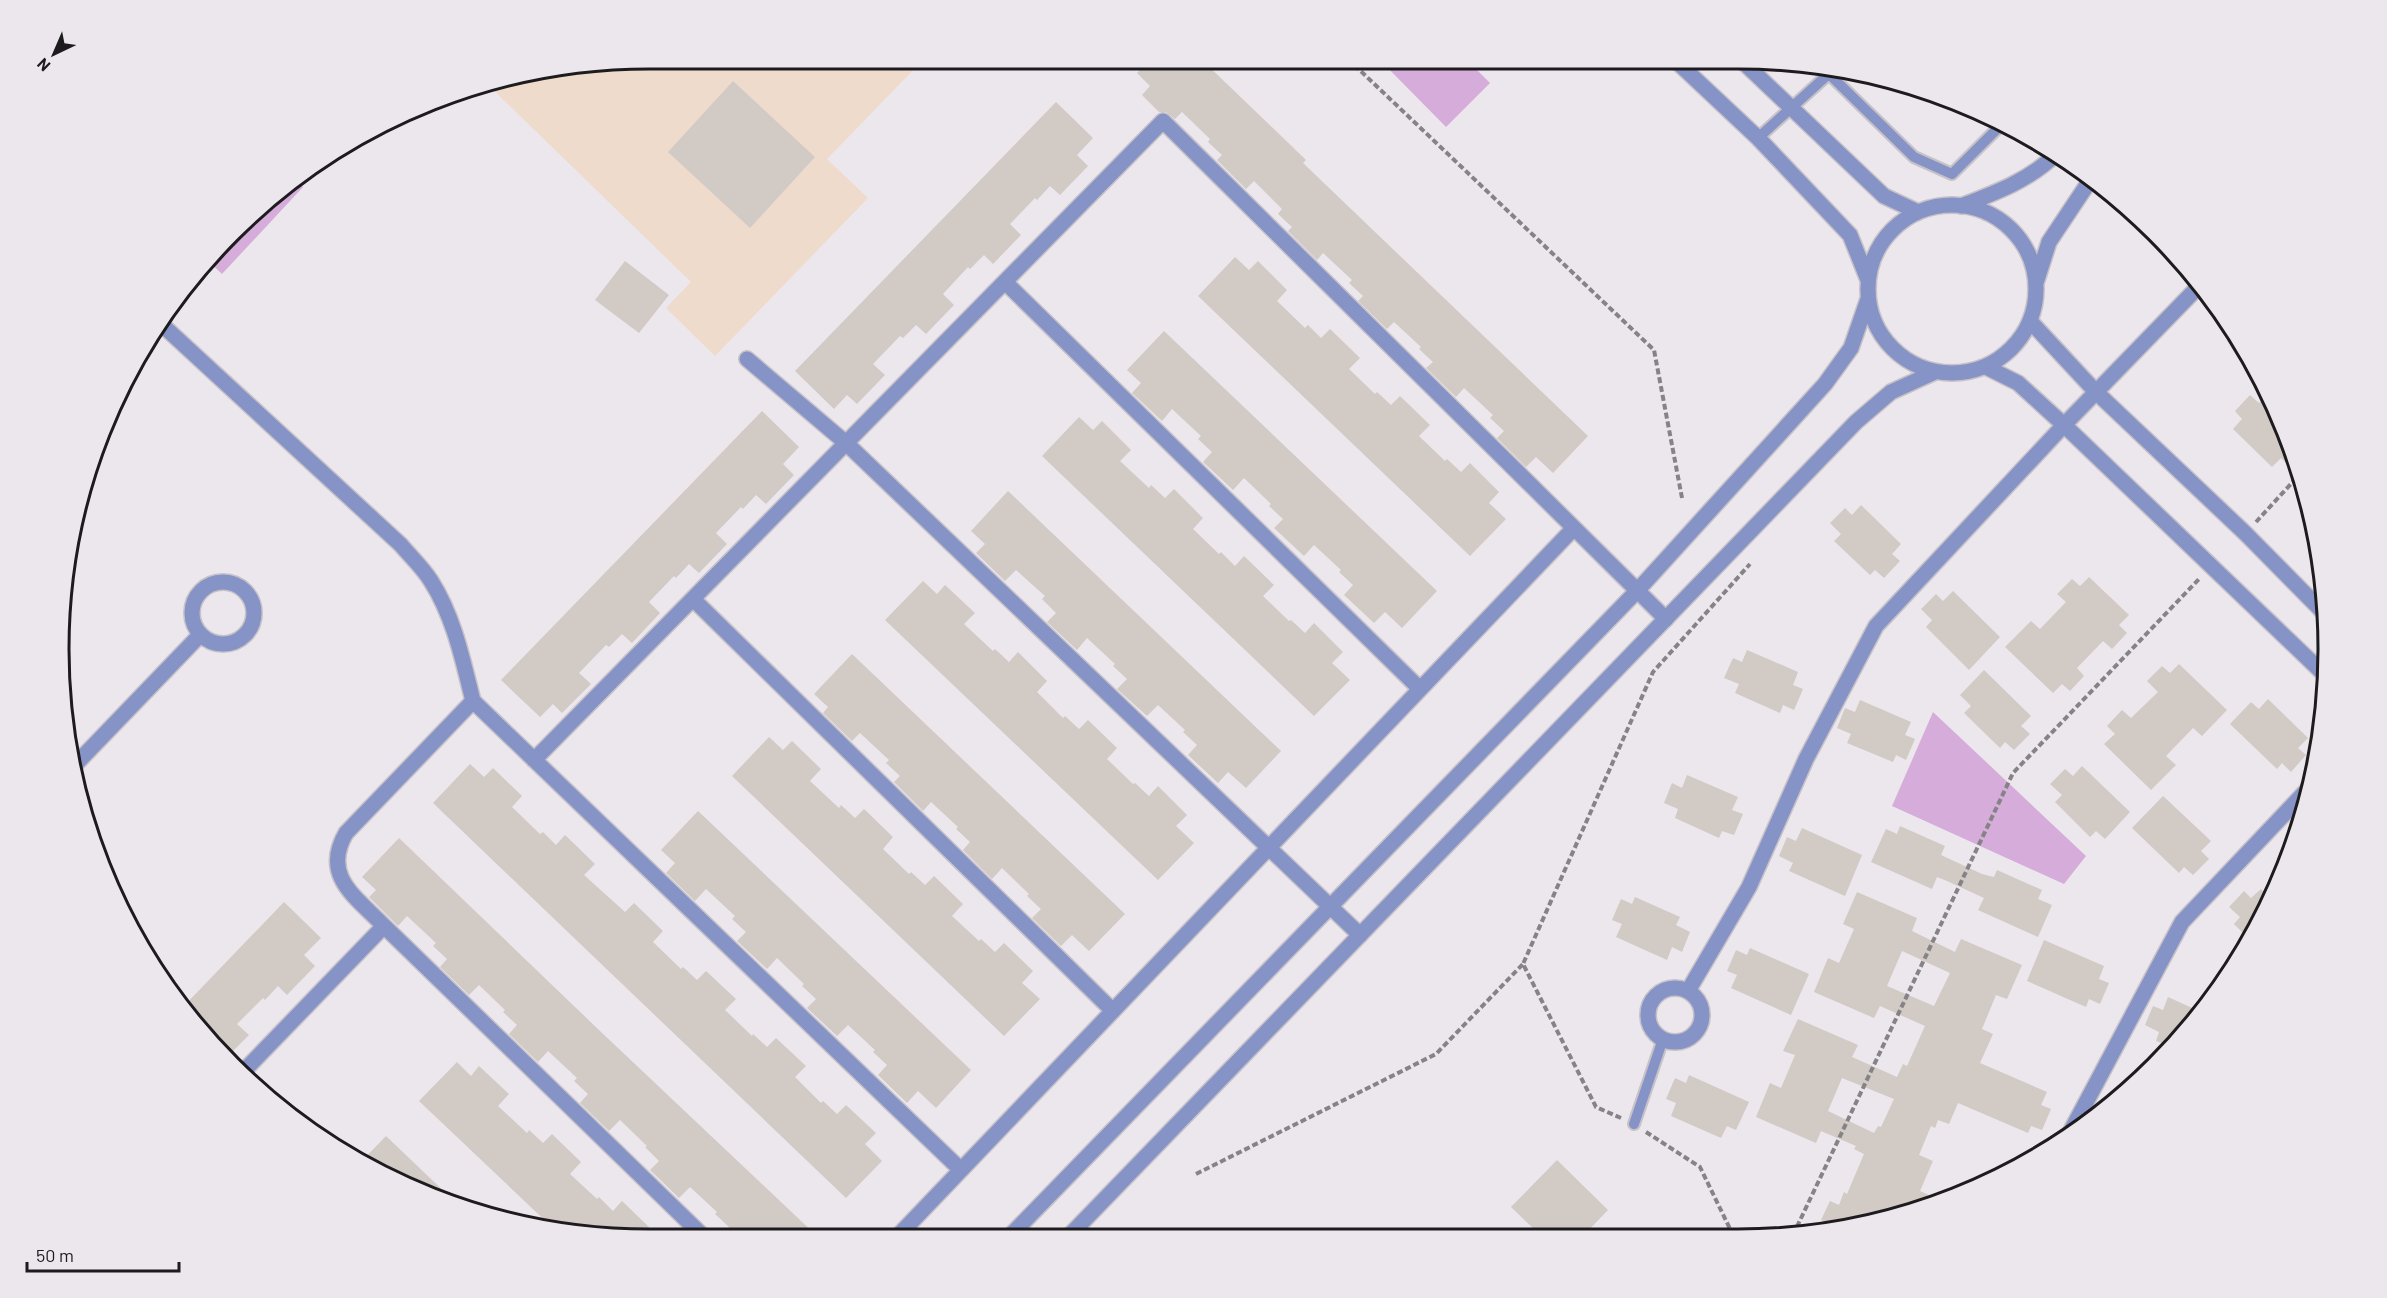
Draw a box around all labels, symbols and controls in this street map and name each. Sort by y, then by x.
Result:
north arrow [24,24,84,84]
text: N [33,55,54,76]
scale bar [27,1235,178,1273]
text: 50 m [36,1244,74,1266]

